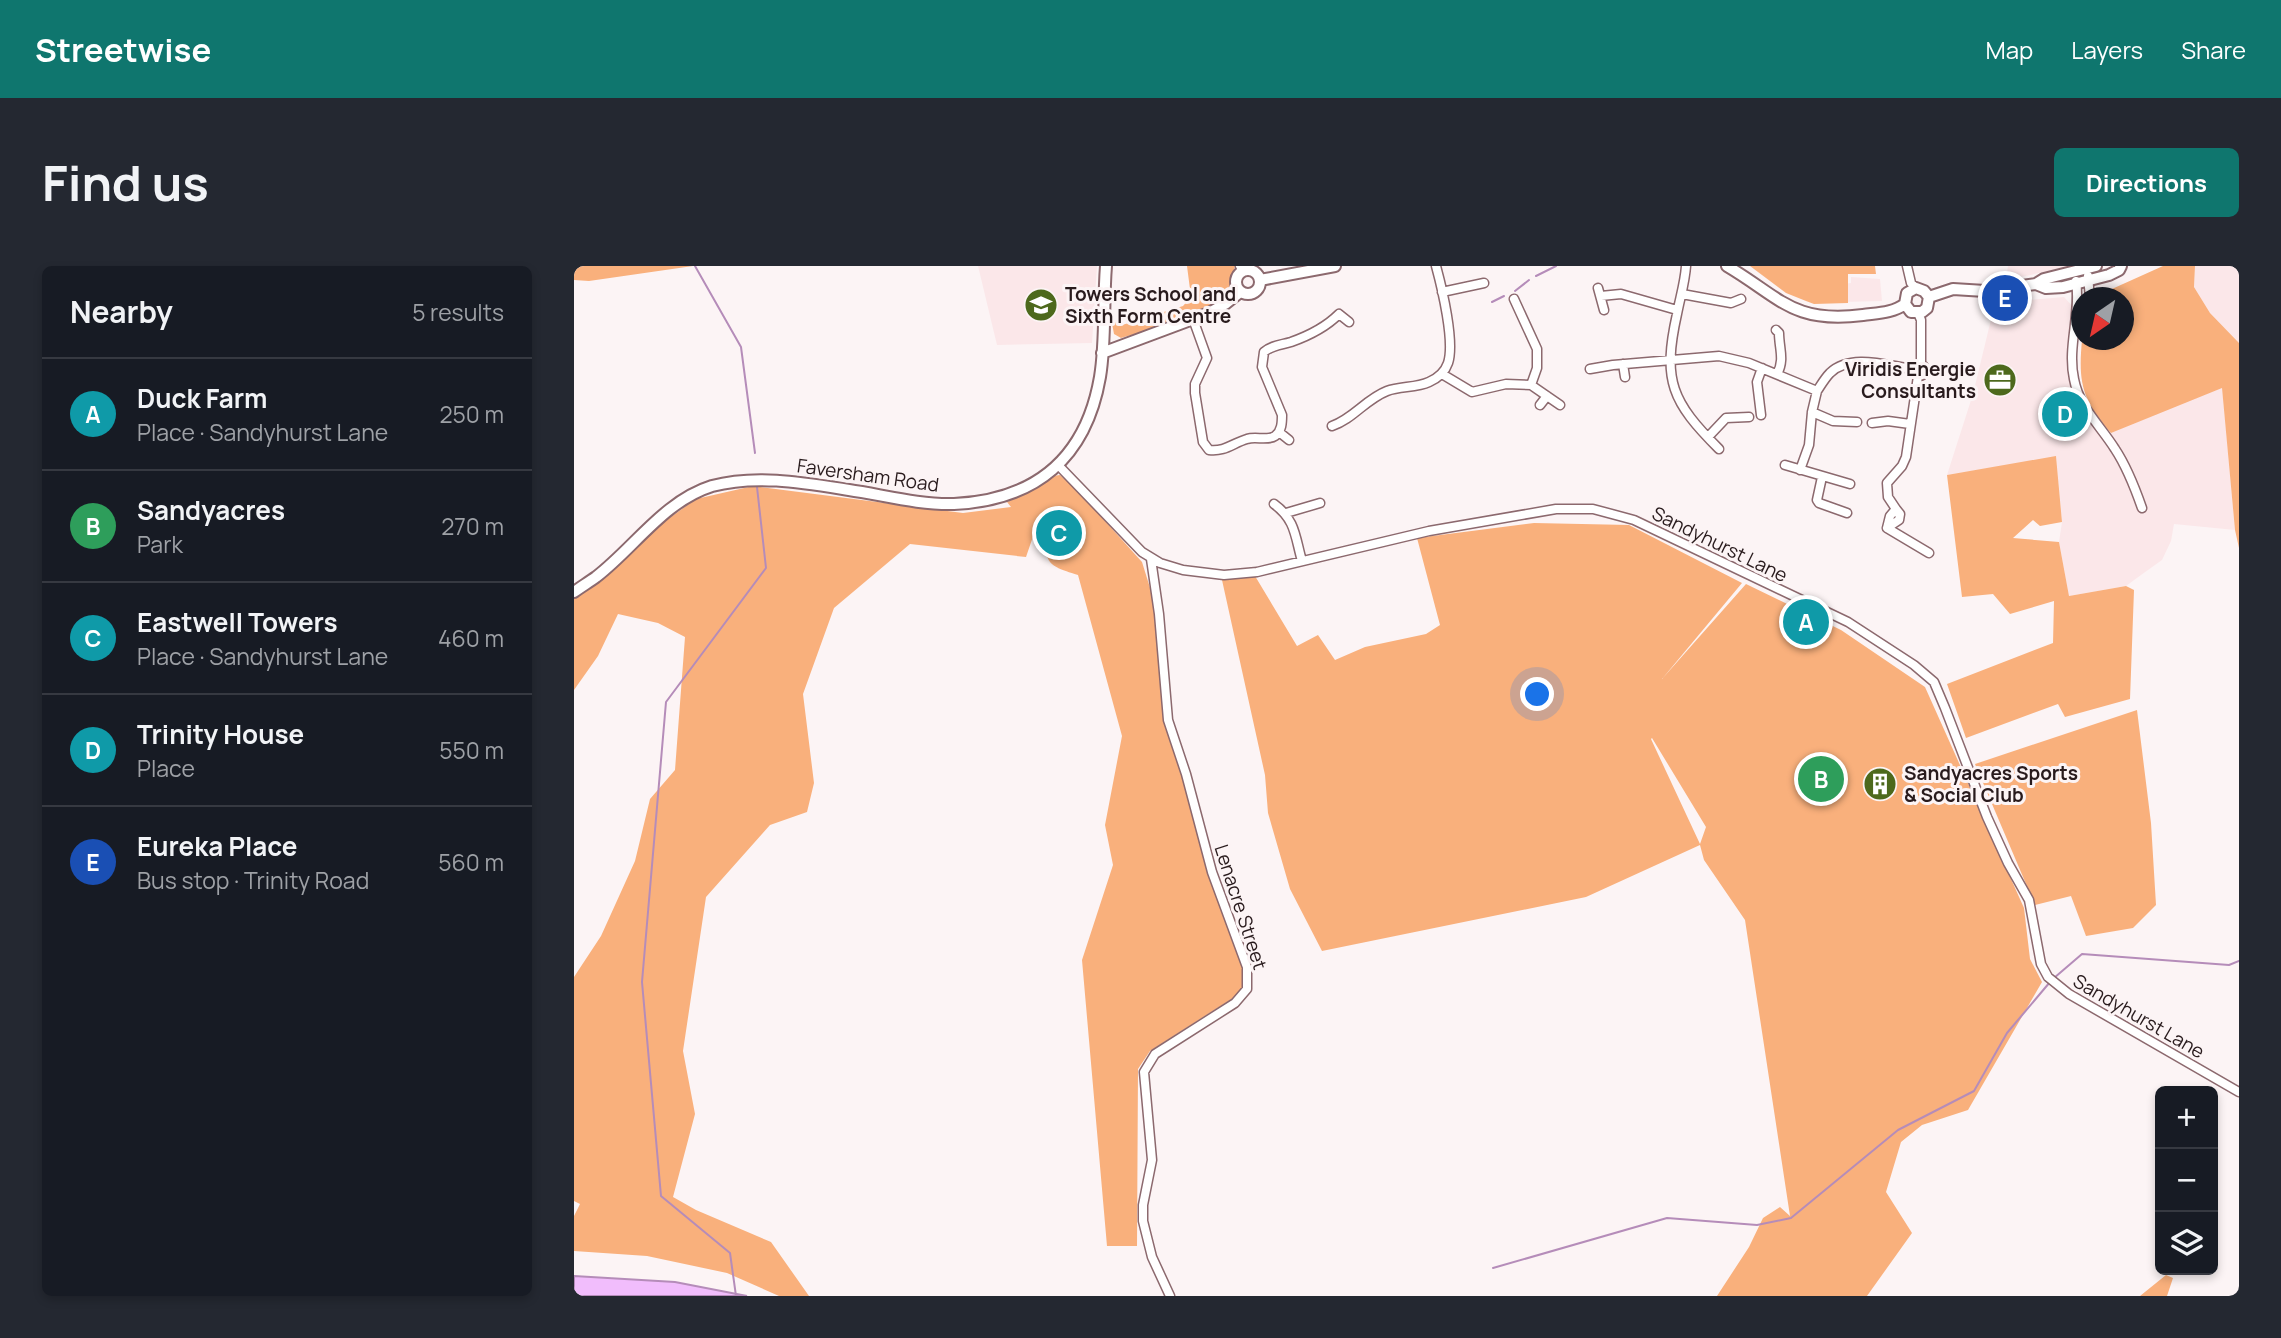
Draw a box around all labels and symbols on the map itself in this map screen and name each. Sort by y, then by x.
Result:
pin: E [1982,272,2028,324]
place label: Towers School and Sixth Form Centre [1065,281,1236,329]
school or university icon: Towers School and Sixth Form Centre [1022,286,1060,324]
north arrow [2071,287,2134,350]
place label: Viridis Energie Consultants [1845,356,1976,404]
office icon: Viridis Energie Consultants [1981,361,2019,399]
pin: D [2042,388,2088,440]
street label: Faversham Road [795,452,941,498]
street label: Sandyhurst Lane [1648,500,1792,588]
pin: C [1036,507,1082,559]
pin: A [1783,596,1829,648]
your location [1520,677,1554,711]
pin: B [1798,753,1844,805]
place label: Sandyacres Sports & Social Club [1904,760,2078,808]
building icon: Sandyacres Sports & Social Club [1861,765,1899,803]
street label: Lenacre Street [1209,841,1273,973]
street label: Sandyhurst Lane [2069,968,2209,1064]

